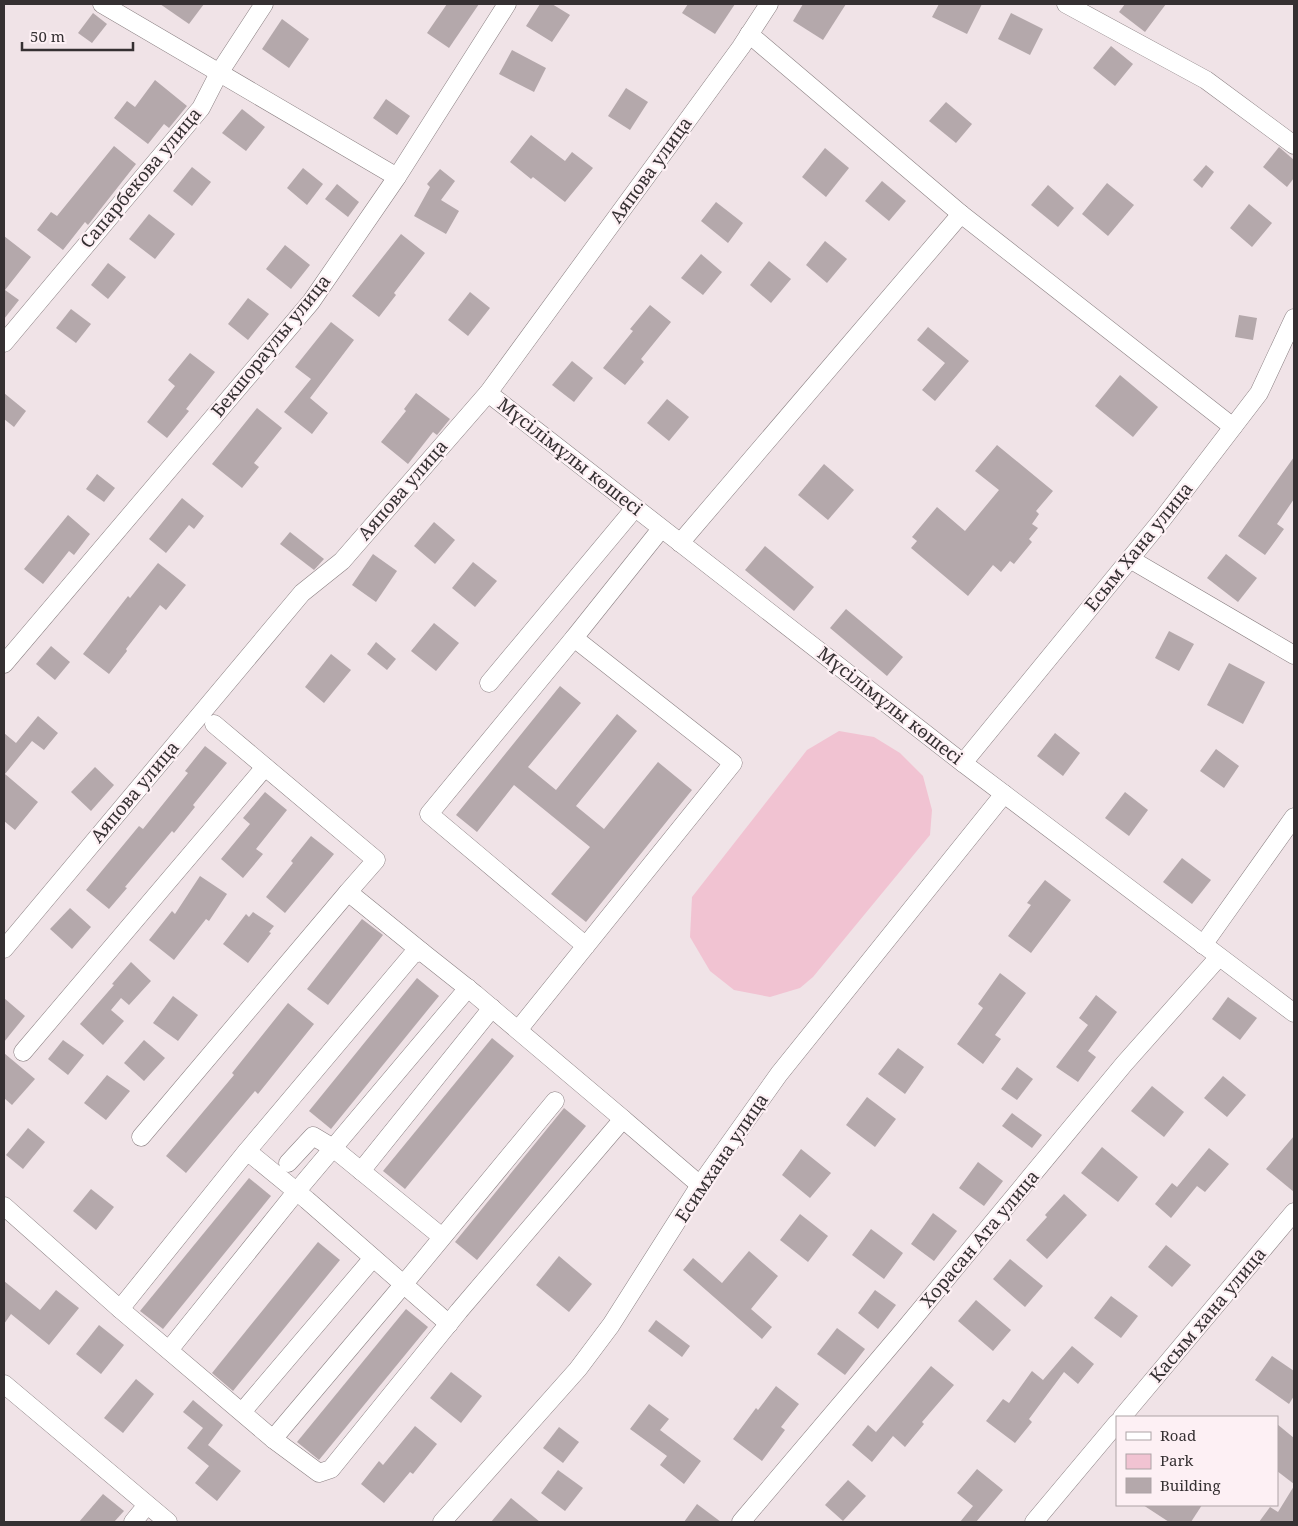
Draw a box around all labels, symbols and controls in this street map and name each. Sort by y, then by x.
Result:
scale bar [22,20,134,52]
text: 50 m [30,26,65,46]
street label: Сапарбекова улица [74,102,206,253]
street label: Аяпова улица [604,112,697,227]
street label: Бекшораулы улица [205,269,335,422]
street label: Мүсілімұлы көшесі [493,392,648,521]
street label: Аяпова улица [352,434,453,545]
street label: Есым Хана улица [1079,477,1198,616]
street label: Мүсілімұлы көшесі [813,641,968,770]
street label: Аяпова улица [85,735,184,847]
street label: Есимхана улица [669,1088,773,1227]
street label: Хорасан Ата улица [915,1165,1044,1312]
street label: Касым хана улица [1144,1242,1271,1387]
legend [1116,1416,1278,1506]
text: Road [1160,1425,1196,1445]
text: Park [1160,1450,1194,1470]
text: Building [1160,1475,1221,1495]

